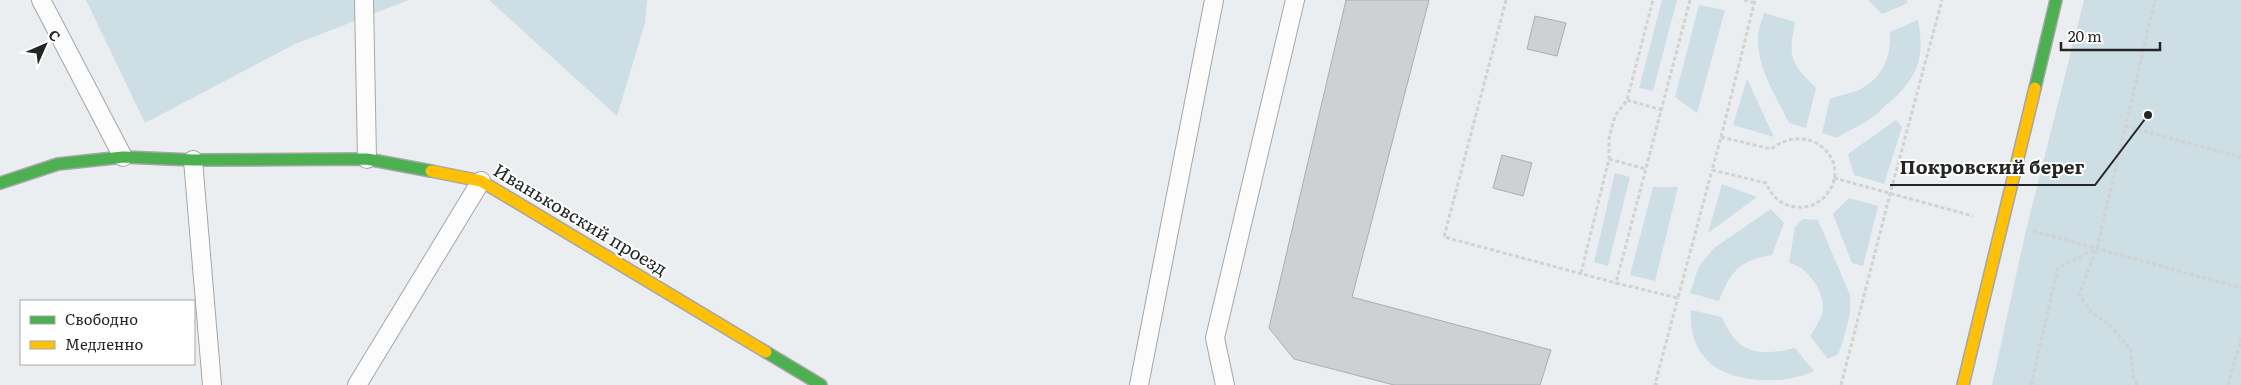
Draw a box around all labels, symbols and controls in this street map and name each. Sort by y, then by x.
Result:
north arrow [20,20,70,70]
scale bar [2061,20,2160,52]
text: 20 m [2068,24,2102,47]
text: С [44,25,66,46]
callout: Покровский берег [1890,151,2095,185]
text: Покровский берег [1900,152,2084,180]
street label: Иваньковский проезд [489,156,673,282]
legend [20,300,195,365]
text: Свободно [65,307,138,330]
text: Медленно [65,332,143,355]

